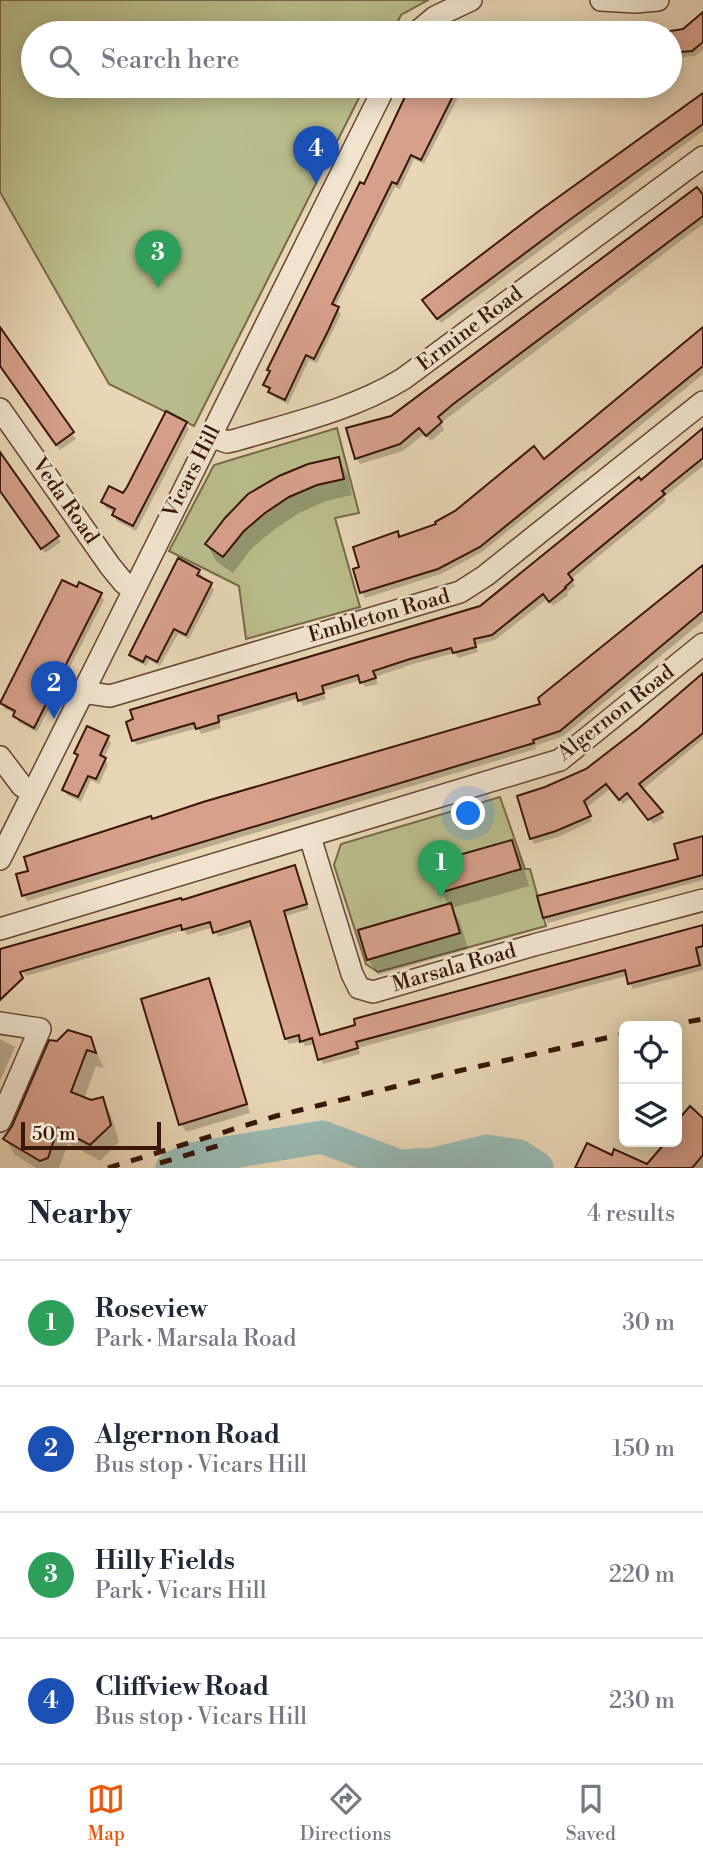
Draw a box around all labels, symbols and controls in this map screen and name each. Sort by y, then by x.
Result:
search box [21,21,682,98]
icon: search [45,41,83,79]
text: Search here [101,44,240,76]
pin: 4 [293,126,339,184]
pin: 3 [135,230,181,288]
street label: Ermine Road [412,281,528,377]
street label: Vicars Hill [157,421,226,524]
street label: Veda Road [25,452,104,549]
street label: Embleton Road [305,583,453,649]
street label: Algernon Road [552,659,680,767]
pin: 2 [31,661,77,719]
your location [451,796,485,830]
pin: 1 [418,840,464,898]
street label: Marsala Road [389,938,519,998]
map controls [619,1021,682,1147]
button: locate [619,1021,682,1084]
button: layers [619,1084,682,1147]
scale bar [21,1119,161,1151]
text: 50 m [32,1122,76,1146]
text: Nearby [28,1195,132,1233]
text: 4 results [587,1200,675,1228]
text: Roseview [95,1293,207,1325]
text: 1 [45,1309,57,1337]
text: 30 m [622,1309,675,1337]
text: Park · Marsala Road [95,1325,296,1353]
text: Algernon Road [95,1419,280,1451]
text: 2 [44,1435,58,1463]
text: 150 m [612,1435,675,1463]
text: Bus stop · Vicars Hill [95,1451,307,1479]
text: Hilly Fields [95,1545,235,1577]
text: 3 [44,1561,58,1589]
text: 220 m [609,1561,675,1589]
text: Park · Vicars Hill [95,1577,267,1605]
text: Cliffview Road [95,1671,269,1703]
text: 4 [43,1687,59,1715]
text: 230 m [609,1687,675,1715]
text: Bus stop · Vicars Hill [95,1703,307,1731]
tab: Map [87,1780,125,1846]
tab: Directions [300,1780,391,1846]
tab: Saved [566,1780,616,1846]

